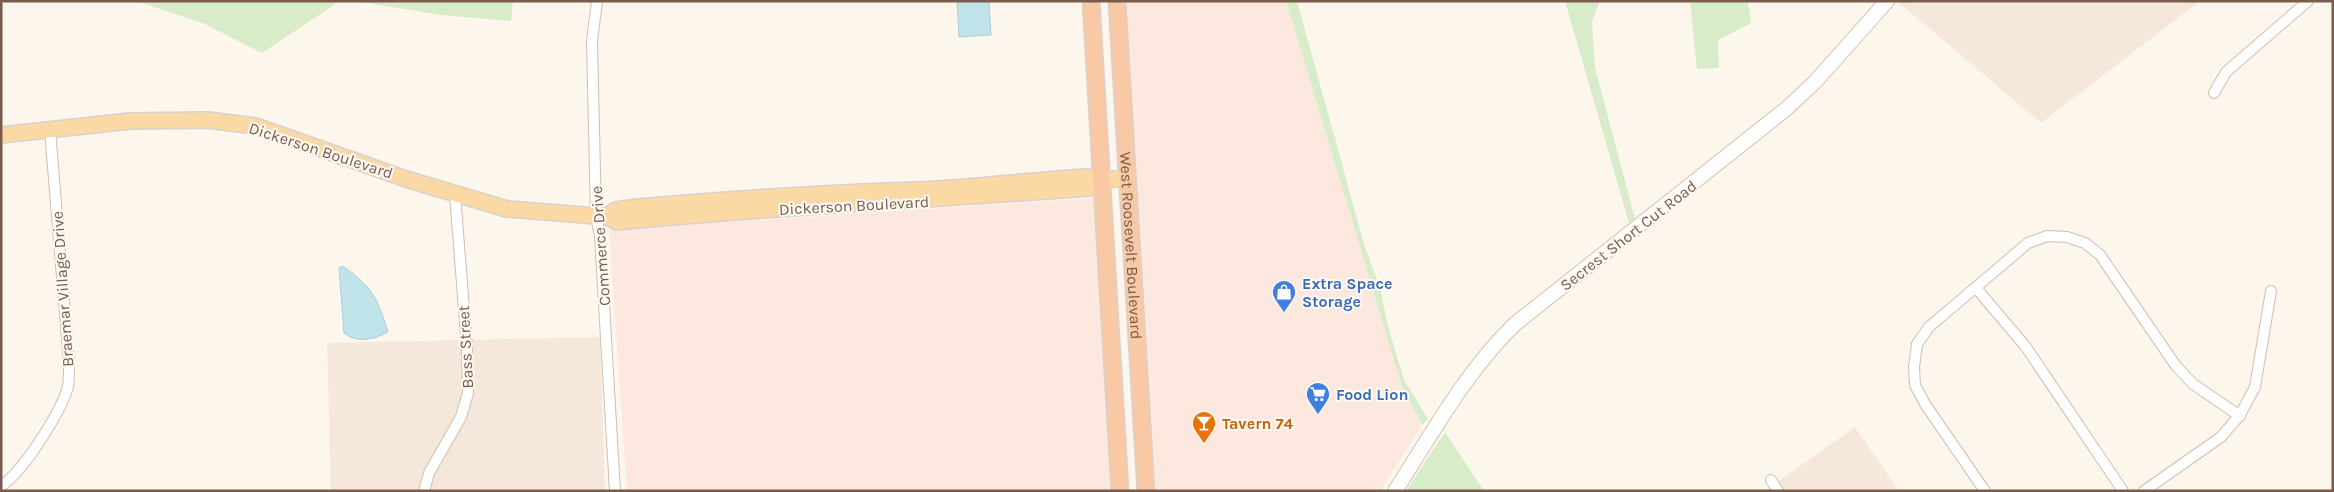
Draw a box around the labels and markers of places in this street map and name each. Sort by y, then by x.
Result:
place label: Extra Space Storage [1302,274,1393,311]
shop icon: Extra Space Storage [1271,279,1297,313]
supermarket icon: Food Lion [1305,381,1331,415]
place label: Food Lion [1336,385,1408,404]
bar icon: Tavern 74 [1191,410,1217,444]
place label: Tavern 74 [1222,414,1293,433]

